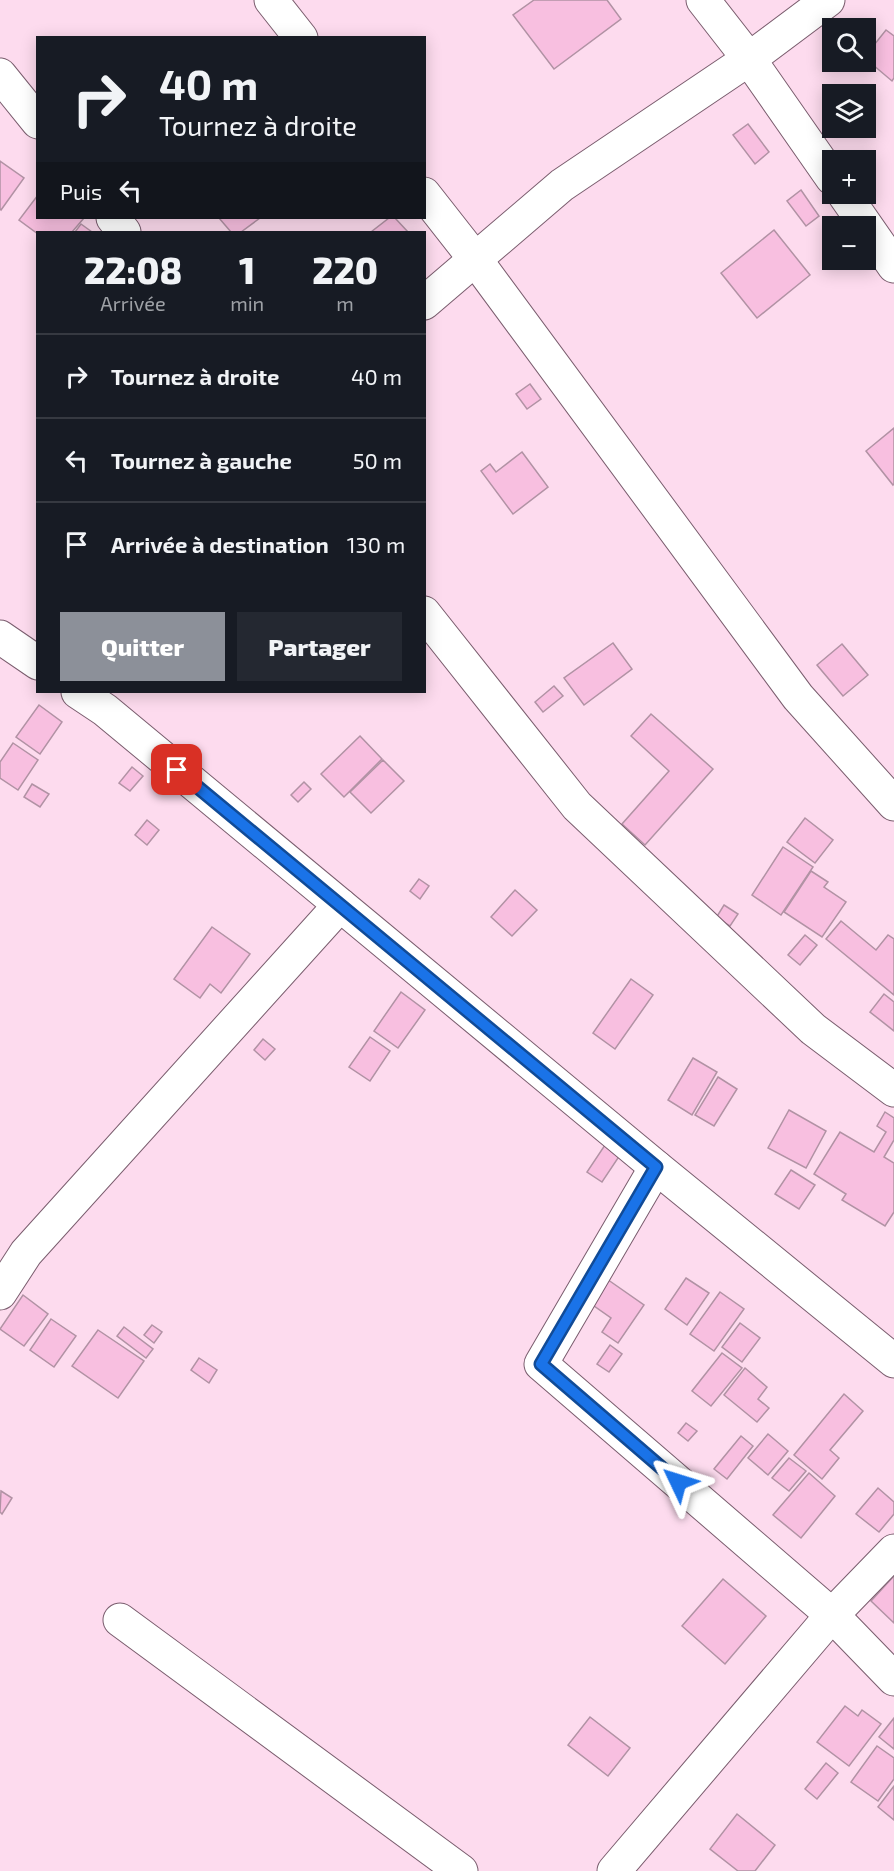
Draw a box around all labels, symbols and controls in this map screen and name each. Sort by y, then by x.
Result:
map controls [822,18,876,270]
button: search [822,18,876,72]
text: 40 m [159,58,258,108]
icon: right [60,60,138,138]
button: layers [822,84,876,138]
text: Tournez à droite [159,109,357,141]
button: + [822,150,876,204]
icon: left [114,174,147,207]
text: Puis [60,178,102,204]
button: − [822,216,876,270]
text: 22:08 [84,248,182,291]
text: 1 [239,248,255,291]
text: 220 [312,248,378,291]
text: Arrivée [100,291,166,315]
text: min [230,291,264,315]
text: m [336,291,354,315]
icon: right [60,360,93,393]
text: Tournez à droite [111,363,280,389]
text: 40 m [351,363,402,389]
icon: left [60,444,93,477]
text: Tournez à gauche [111,447,292,473]
text: 50 m [353,447,402,473]
icon: arrive [60,528,93,561]
text: Arrivée à destination [111,531,329,557]
text: 130 m [347,531,405,557]
button: Quitter [60,612,225,681]
button: Partager [237,612,402,681]
pin [151,744,202,795]
icon: arrive [160,753,193,786]
position arrow [646,1450,710,1514]

